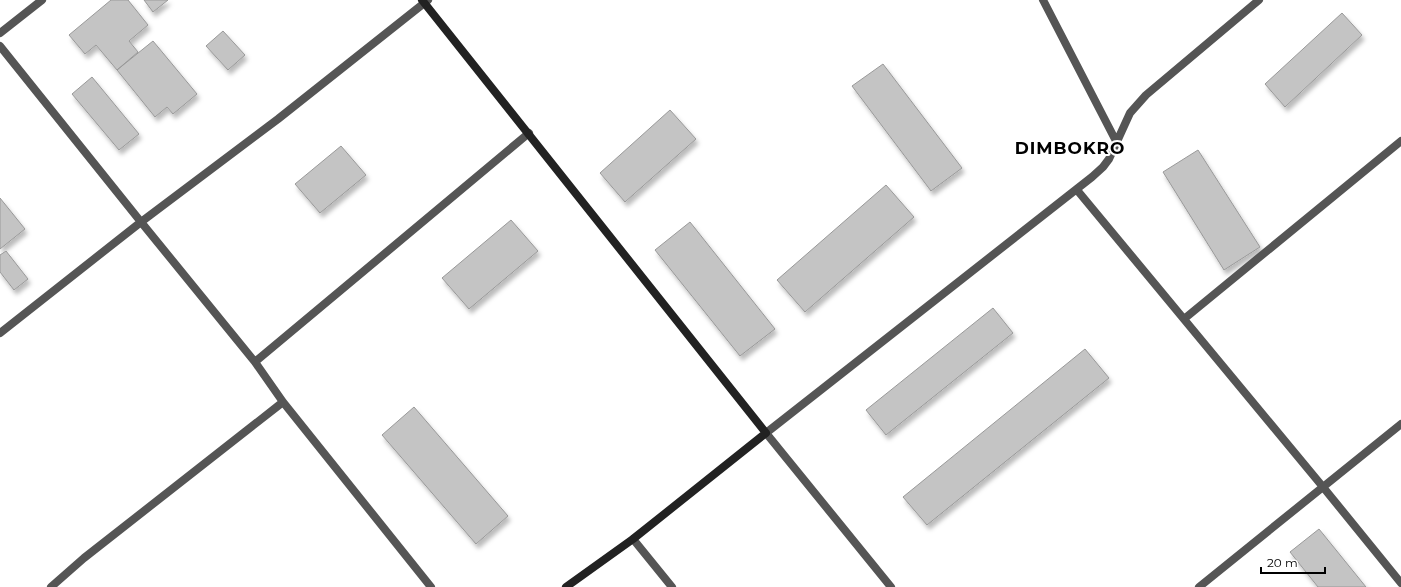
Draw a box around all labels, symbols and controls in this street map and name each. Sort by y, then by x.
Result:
district label: DIMBOKRO [1015,138,1125,158]
scale bar [1261,549,1325,575]
text: 20 m [1267,555,1298,570]

